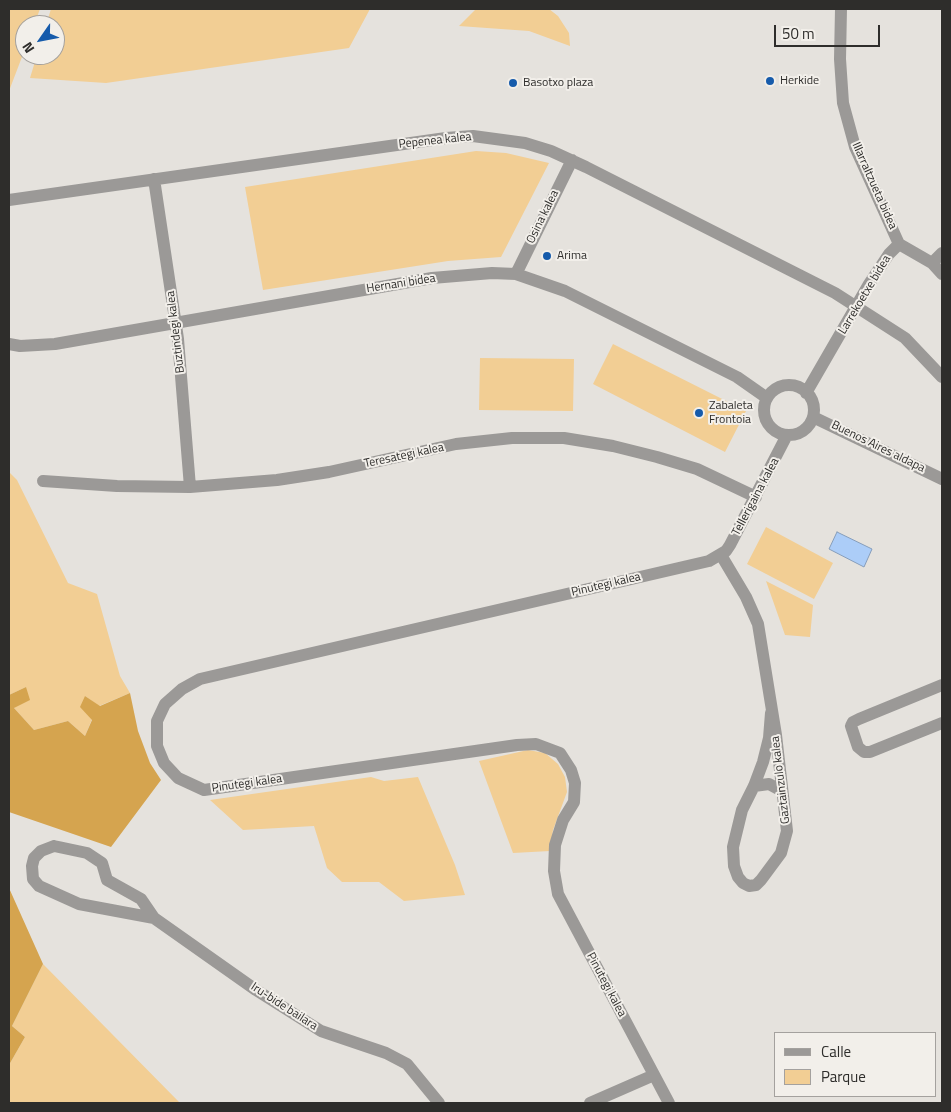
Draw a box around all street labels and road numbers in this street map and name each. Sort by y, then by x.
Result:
street label: Pepenea kalea [398,130,472,152]
street label: Illarraltzueta bidea [848,140,900,232]
street label: Osina kalea [524,188,562,246]
street label: Larrekoetxe bidea [836,253,894,337]
street label: Hernani bidea [365,271,437,297]
street label: Buztindegi kalea [164,290,188,374]
street label: Buenos Aires aldapa [829,418,927,476]
street label: Teresategi kalea [363,441,445,471]
street label: Tellerigaina kalea [729,456,783,538]
street label: Pinutegi kalea [570,570,642,600]
street label: Gaztainzulo kalea [768,735,794,825]
street label: Pinutegi kalea [211,772,283,796]
street label: Pinutegi kalea [583,950,629,1020]
street label: Iru-bide bailara [248,980,320,1034]

